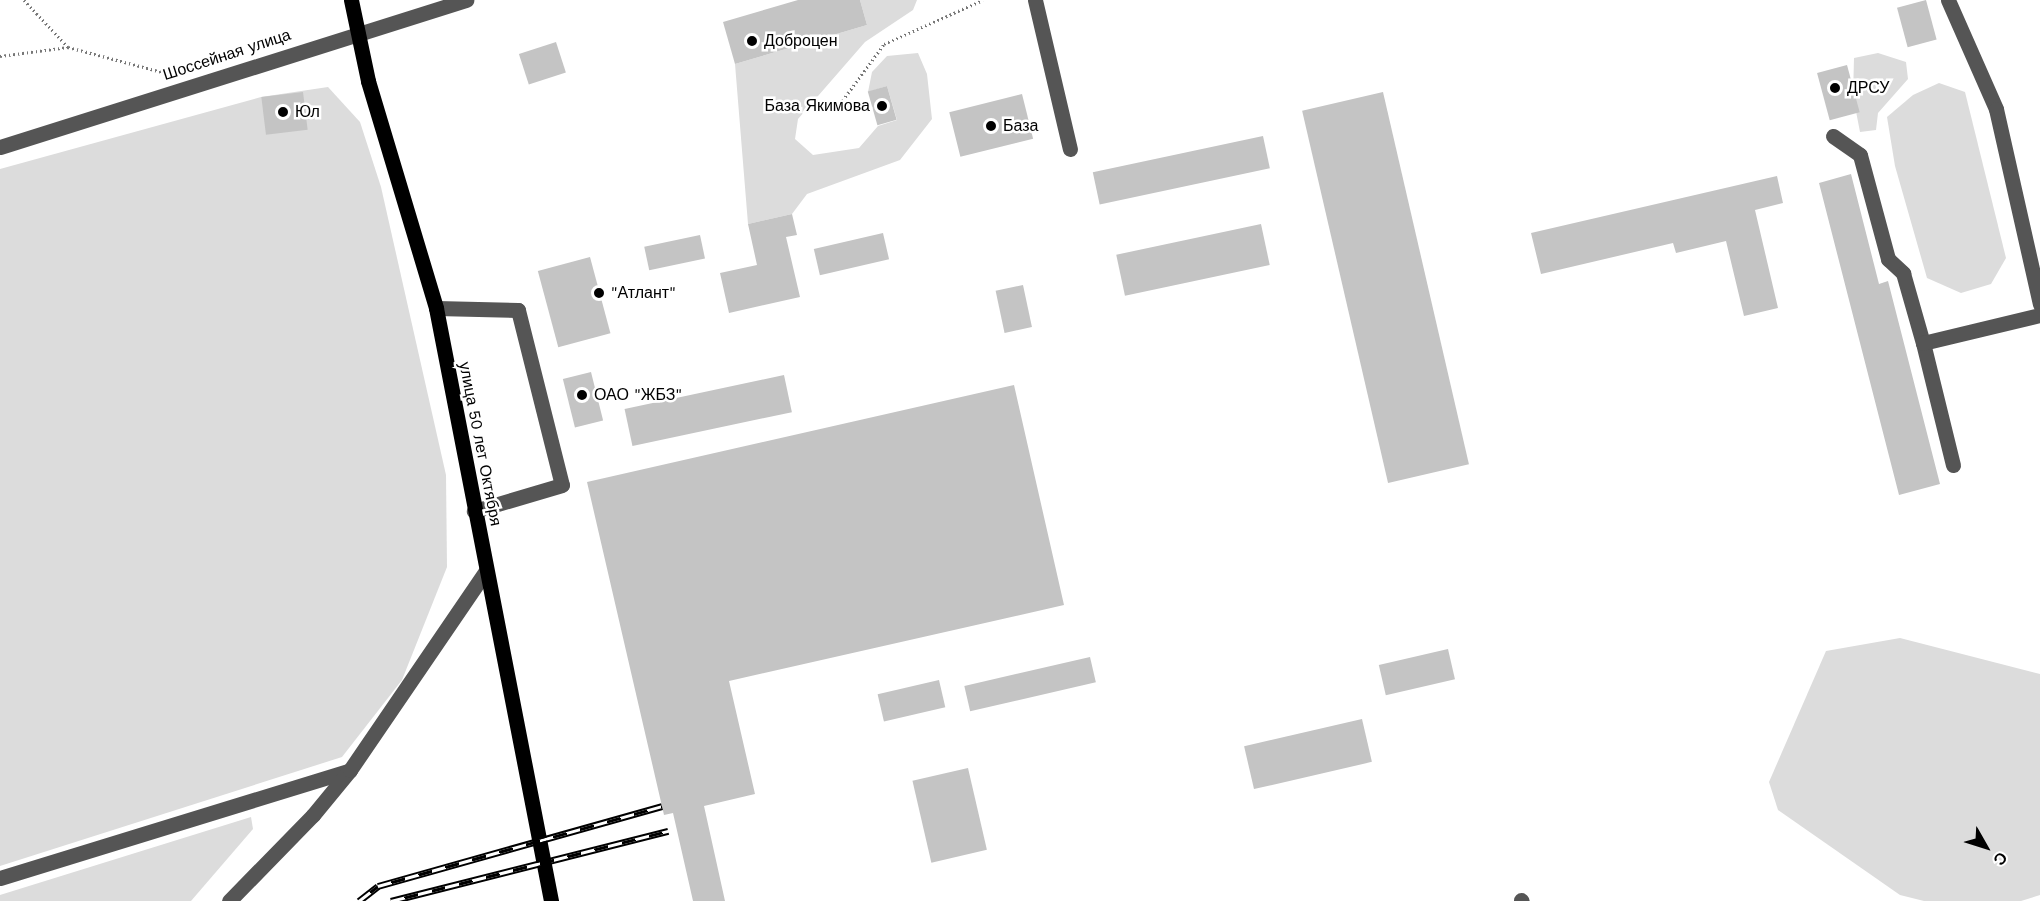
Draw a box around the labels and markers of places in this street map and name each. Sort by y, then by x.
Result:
place label: Доброцен [764,31,838,51]
marker: Доброцен [745,34,759,48]
place label: ДРСУ [1847,78,1890,98]
marker: ДРСУ [1828,81,1842,95]
place label: База Якимова [764,96,870,116]
marker: База Якимова [875,99,889,113]
place label: Юл [295,102,320,122]
marker: Юл [276,105,290,119]
place label: База [1003,116,1038,136]
marker: База [984,119,998,133]
place label: "Атлант" [611,283,676,303]
marker: "Атлант" [592,286,606,300]
place label: ОАО "ЖБЗ" [594,385,682,405]
marker: ОАО "ЖБЗ" [575,388,589,402]

